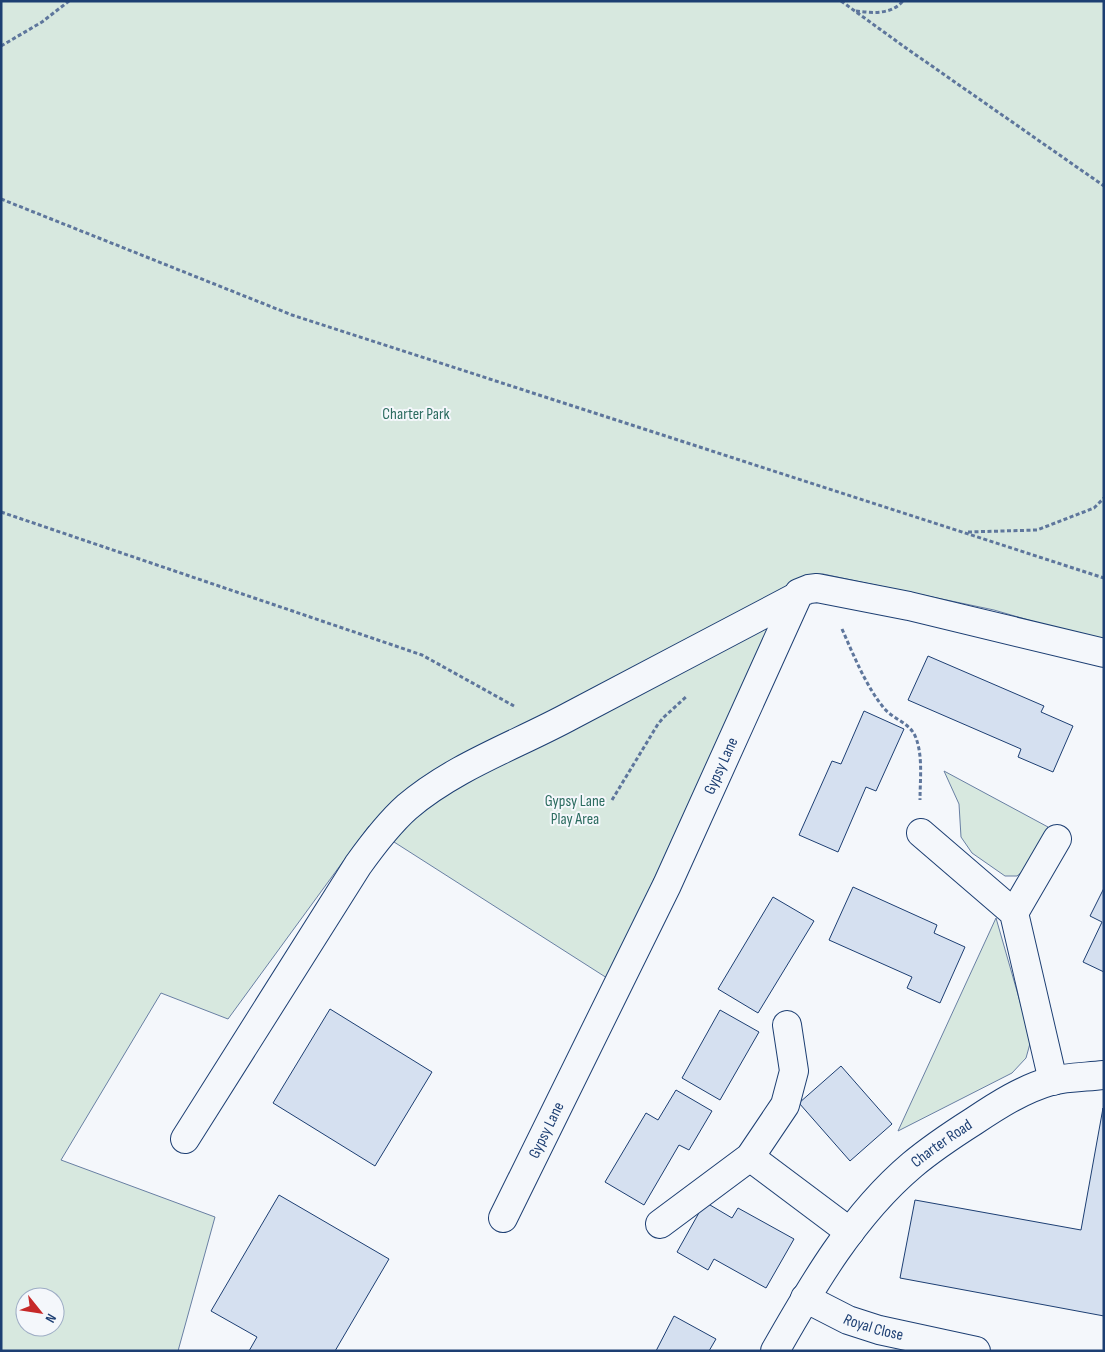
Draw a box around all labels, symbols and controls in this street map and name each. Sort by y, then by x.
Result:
park label: Charter Park [382,405,450,424]
street label: Gypsy Lane [700,734,742,797]
park label: Gypsy Lane Play Area [545,792,605,829]
street label: Gypsy Lane [524,1099,568,1161]
street label: Charter Road [907,1115,976,1171]
north arrow [15,1287,65,1337]
street label: Royal Close [840,1310,905,1344]
text: N [42,1311,60,1326]

